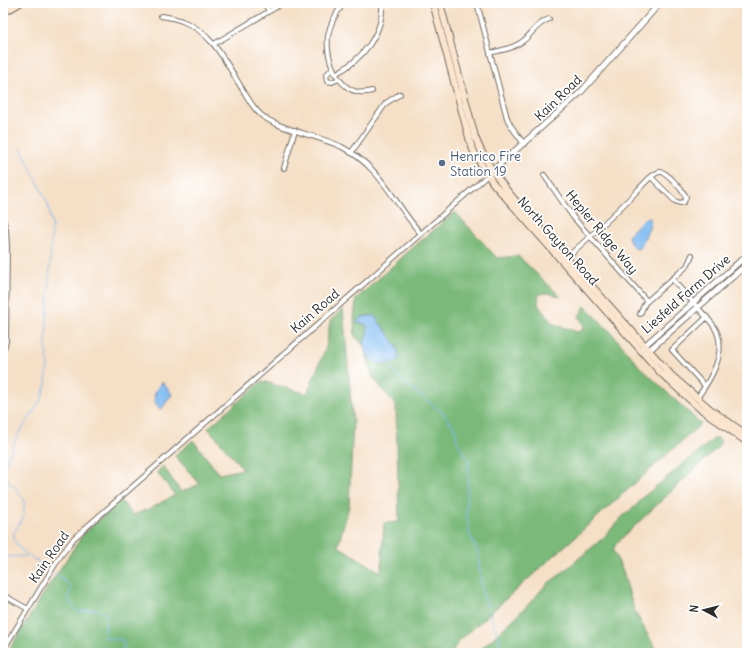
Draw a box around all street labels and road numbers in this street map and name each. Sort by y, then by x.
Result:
street label: Kain Road [531,71,586,125]
street label: Hepler Ridge Way [562,187,642,277]
street label: North Gayton Road [514,193,602,289]
street label: Liesfeld Farm Drive [638,251,734,337]
street label: Kain Road [287,285,343,337]
street label: Kain Road [25,528,73,586]

